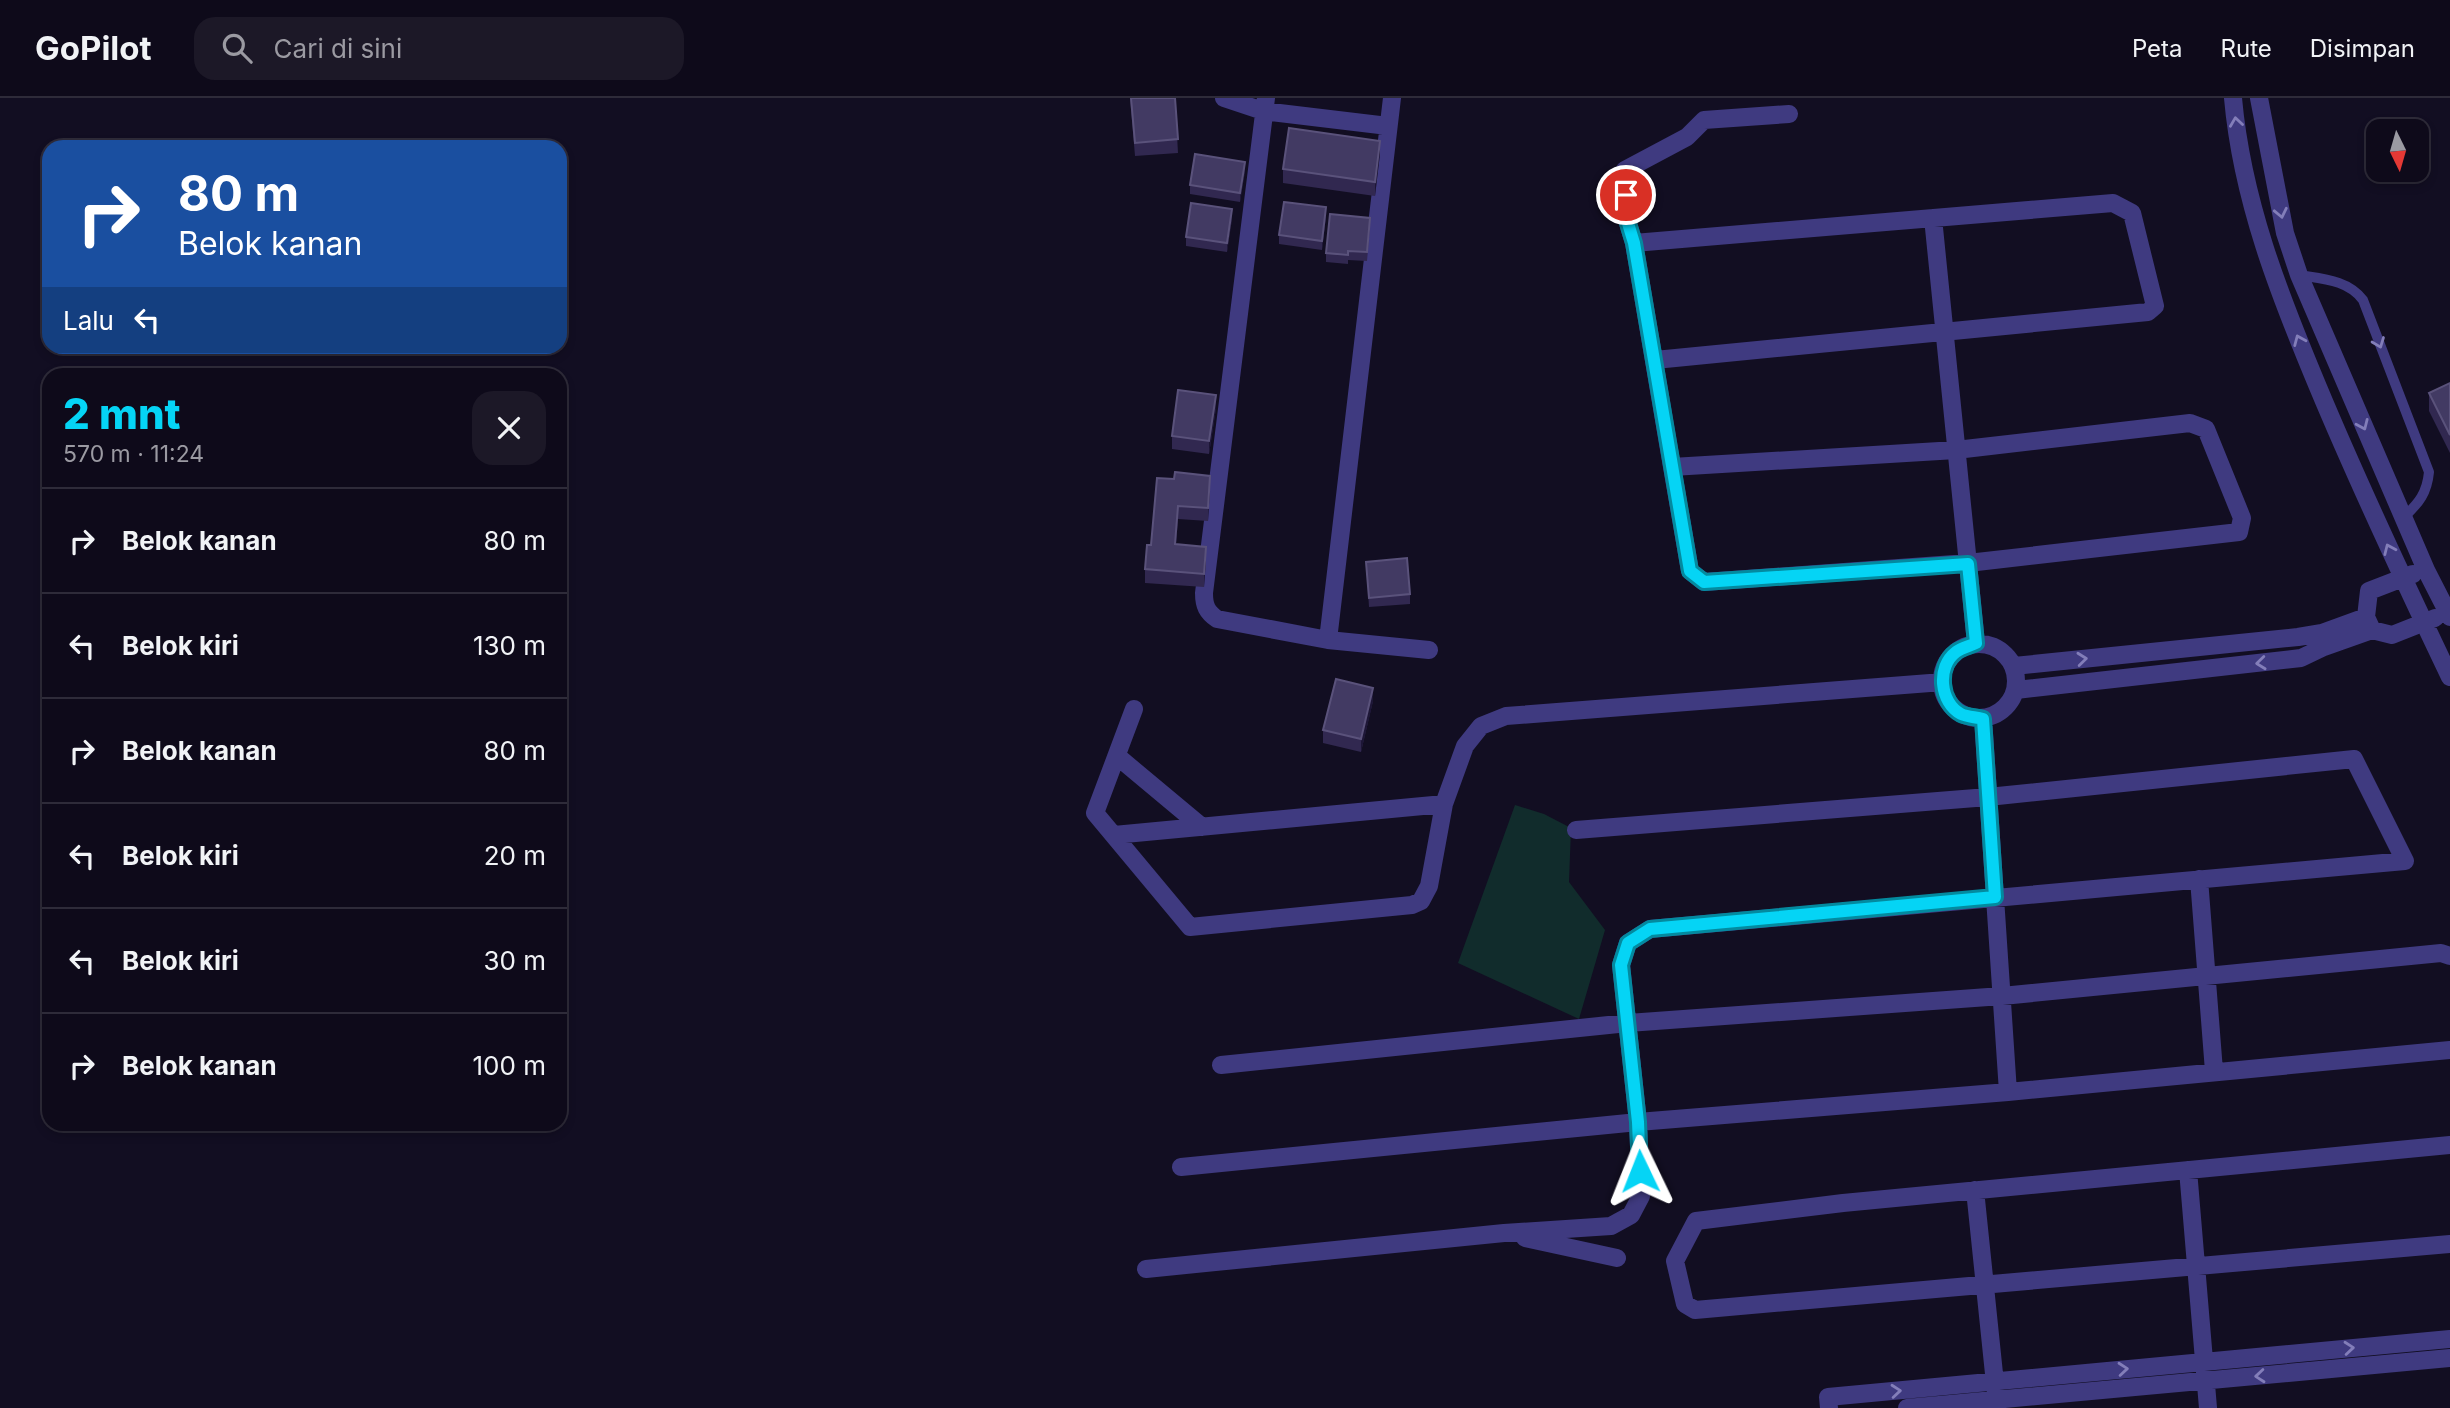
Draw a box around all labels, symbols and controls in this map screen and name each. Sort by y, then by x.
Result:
search box [194,17,684,80]
text: GoPilot [35,28,152,68]
icon: search [218,29,256,67]
text: Cari di sini [274,33,402,64]
text: Peta [2132,34,2183,63]
text: Rute [2221,34,2272,63]
text: Disimpan [2310,34,2415,63]
one-way arrow [2229,116,2244,128]
north arrow [2366,119,2429,182]
map controls [2366,119,2429,182]
text: 80 m [178,164,299,223]
pin [1596,165,1656,225]
icon: right [63,168,154,259]
icon: arrive [1607,176,1645,214]
one-way arrow [2272,207,2287,219]
text: Belok kanan [178,224,362,263]
icon: left [128,301,166,339]
text: Lalu [63,305,114,336]
one-way arrow [2293,335,2307,347]
one-way arrow [2371,337,2385,349]
text: 2 mnt [63,388,181,439]
button: close [472,391,546,465]
one-way arrow [2355,418,2369,430]
text: 570 m · 11:24 [63,440,204,468]
icon: right [63,522,101,560]
text: Belok kanan [122,525,277,556]
text: 80 m [483,525,546,556]
one-way arrow [2383,544,2397,556]
icon: left [63,627,101,665]
text: Belok kiri [122,630,239,661]
text: 130 m [473,630,546,661]
one-way arrow [2076,652,2088,667]
one-way arrow [2255,655,2267,670]
icon: right [63,732,101,770]
text: Belok kanan [122,735,277,766]
text: 80 m [483,735,546,766]
icon: left [63,837,101,875]
text: Belok kiri [122,840,239,871]
text: 20 m [484,840,546,871]
icon: left [63,942,101,980]
text: Belok kiri [122,945,239,976]
text: 30 m [483,945,546,976]
icon: right [63,1047,101,1085]
text: Belok kanan [122,1050,277,1081]
text: 100 m [473,1050,546,1081]
position arrow [1603,1134,1677,1208]
one-way arrow [2344,1341,2355,1356]
one-way arrow [2118,1362,2129,1377]
one-way arrow [2254,1368,2265,1383]
one-way arrow [1891,1383,1902,1398]

